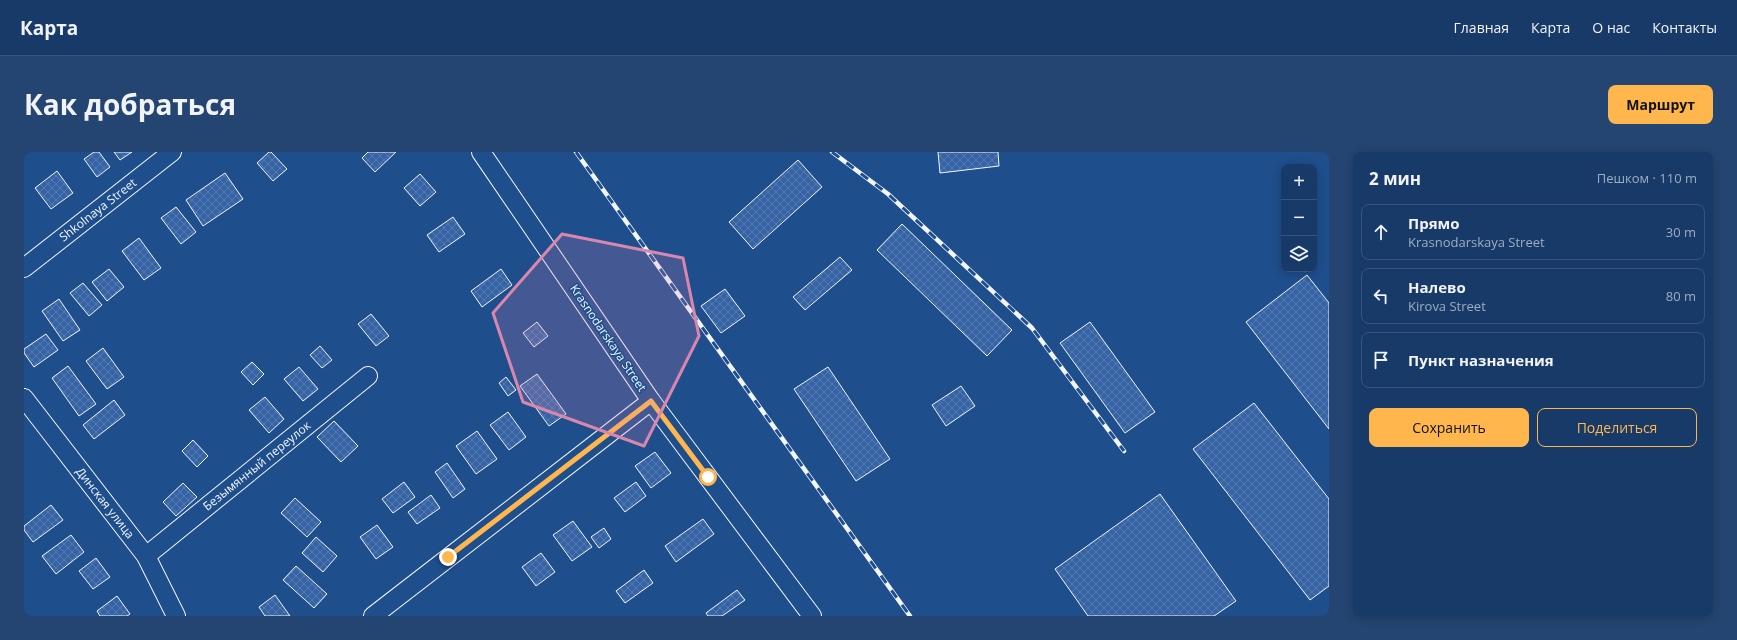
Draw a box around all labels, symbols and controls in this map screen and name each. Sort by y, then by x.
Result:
text: Карта [20,15,78,41]
text: Главная [1454,18,1509,37]
text: Карта [1531,18,1570,37]
text: О нас [1592,18,1630,37]
text: Контакты [1652,18,1717,37]
text: Как добраться [24,85,236,123]
button: Маршрут [1608,85,1713,124]
map controls [1281,164,1317,272]
button: + [1281,164,1317,200]
text: 2 мин [1369,167,1421,190]
text: Пешком · 110 m [1597,169,1697,187]
street label: Shkolnaya Street [55,174,140,245]
button: − [1281,200,1317,236]
text: Прямо [1408,213,1460,233]
icon: ahead [1370,221,1392,243]
text: 30 m [1666,223,1696,241]
text: Krasnodarskaya Street [1408,233,1545,251]
button: layers [1281,236,1317,272]
text: Налево [1408,277,1466,297]
street label: Krasnodarskaya Street [566,281,651,395]
icon: left [1370,285,1392,307]
text: 80 m [1666,287,1696,305]
text: Kirova Street [1408,297,1486,315]
icon: arrive [1370,349,1392,371]
text: Пункт назначения [1408,350,1554,370]
button: Сохранить [1369,408,1529,447]
button: Поделиться [1537,408,1697,447]
street label: Безымянный переулок [199,416,315,514]
street label: Динская улица [72,463,139,542]
route start [699,468,717,486]
route end [439,548,457,566]

